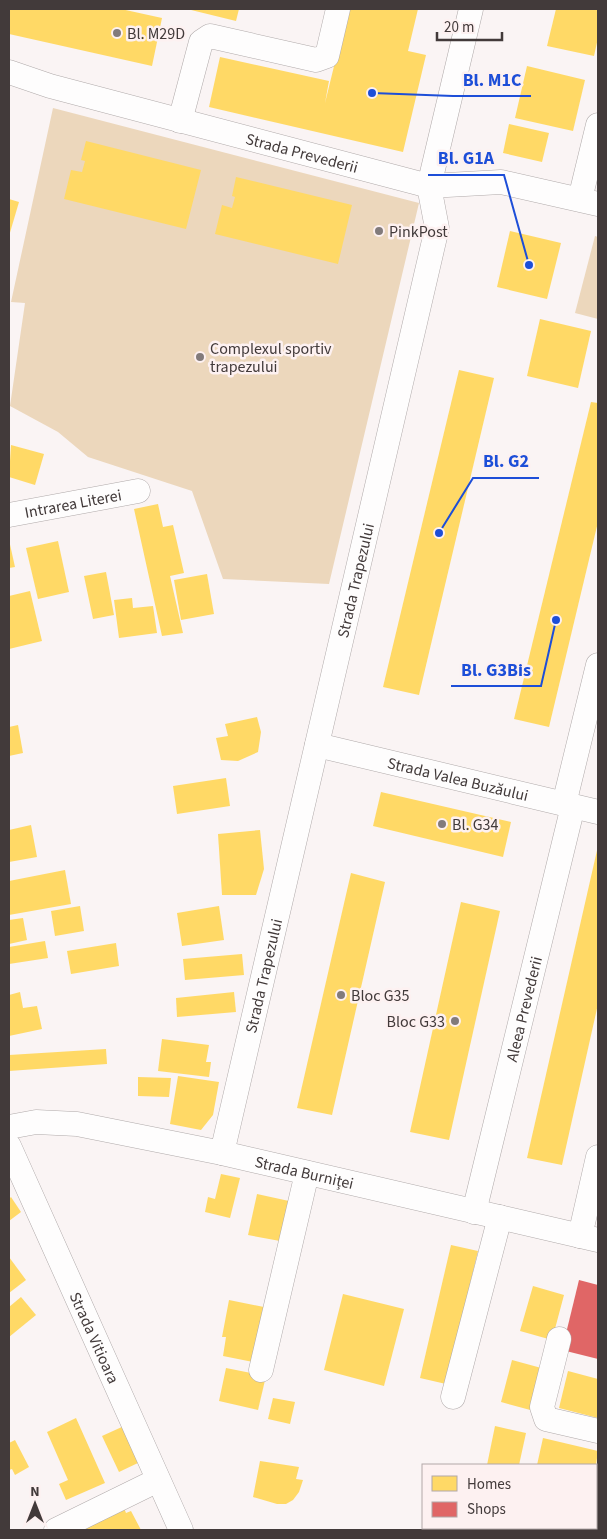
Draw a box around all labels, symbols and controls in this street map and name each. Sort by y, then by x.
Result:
scale bar [437,10,502,42]
text: 20 m [444,17,474,38]
place label: Bl. M29D [127,23,185,45]
marker: Bl. M29D [111,27,123,39]
callout: Bl. M1C [453,63,531,96]
text: Bl. M1C [463,68,522,93]
street label: Strada Prevederii [243,128,360,179]
callout: Bl. G1A [428,142,504,175]
text: Bl. G1A [438,146,495,171]
place label: PinkPost [389,221,448,243]
marker: PinkPost [373,225,385,237]
place label: Complexul sportiv trapezului [210,338,332,378]
marker: Complexul sportiv trapezului [194,351,206,363]
callout: Bl. G2 [473,445,539,478]
text: Bl. G2 [483,449,529,474]
street label: Intrarea Literei [23,484,123,524]
street label: Strada Trapezului [332,521,380,640]
callout: Bl. G3Bis [451,653,541,686]
text: Bl. G3Bis [461,658,531,683]
street label: Strada Valea Buzăului [385,752,531,807]
place label: Bl. G34 [452,814,498,836]
marker: Bl. G34 [436,818,448,830]
street label: Strada Trapezului [240,916,288,1035]
street label: Aleea Prevederii [501,954,548,1064]
place label: Bloc G35 [351,985,409,1007]
marker: Bloc G35 [335,989,347,1001]
place label: Bloc G33 [387,1011,445,1033]
marker: Bloc G33 [449,1015,461,1027]
street label: Strada Burniței [253,1151,356,1195]
street label: Strada Vitioara [64,1289,124,1387]
legend [422,1464,597,1529]
text: Homes [467,1474,511,1495]
north arrow [10,1479,60,1529]
text: N [30,1482,40,1502]
text: Shops [467,1499,506,1520]

